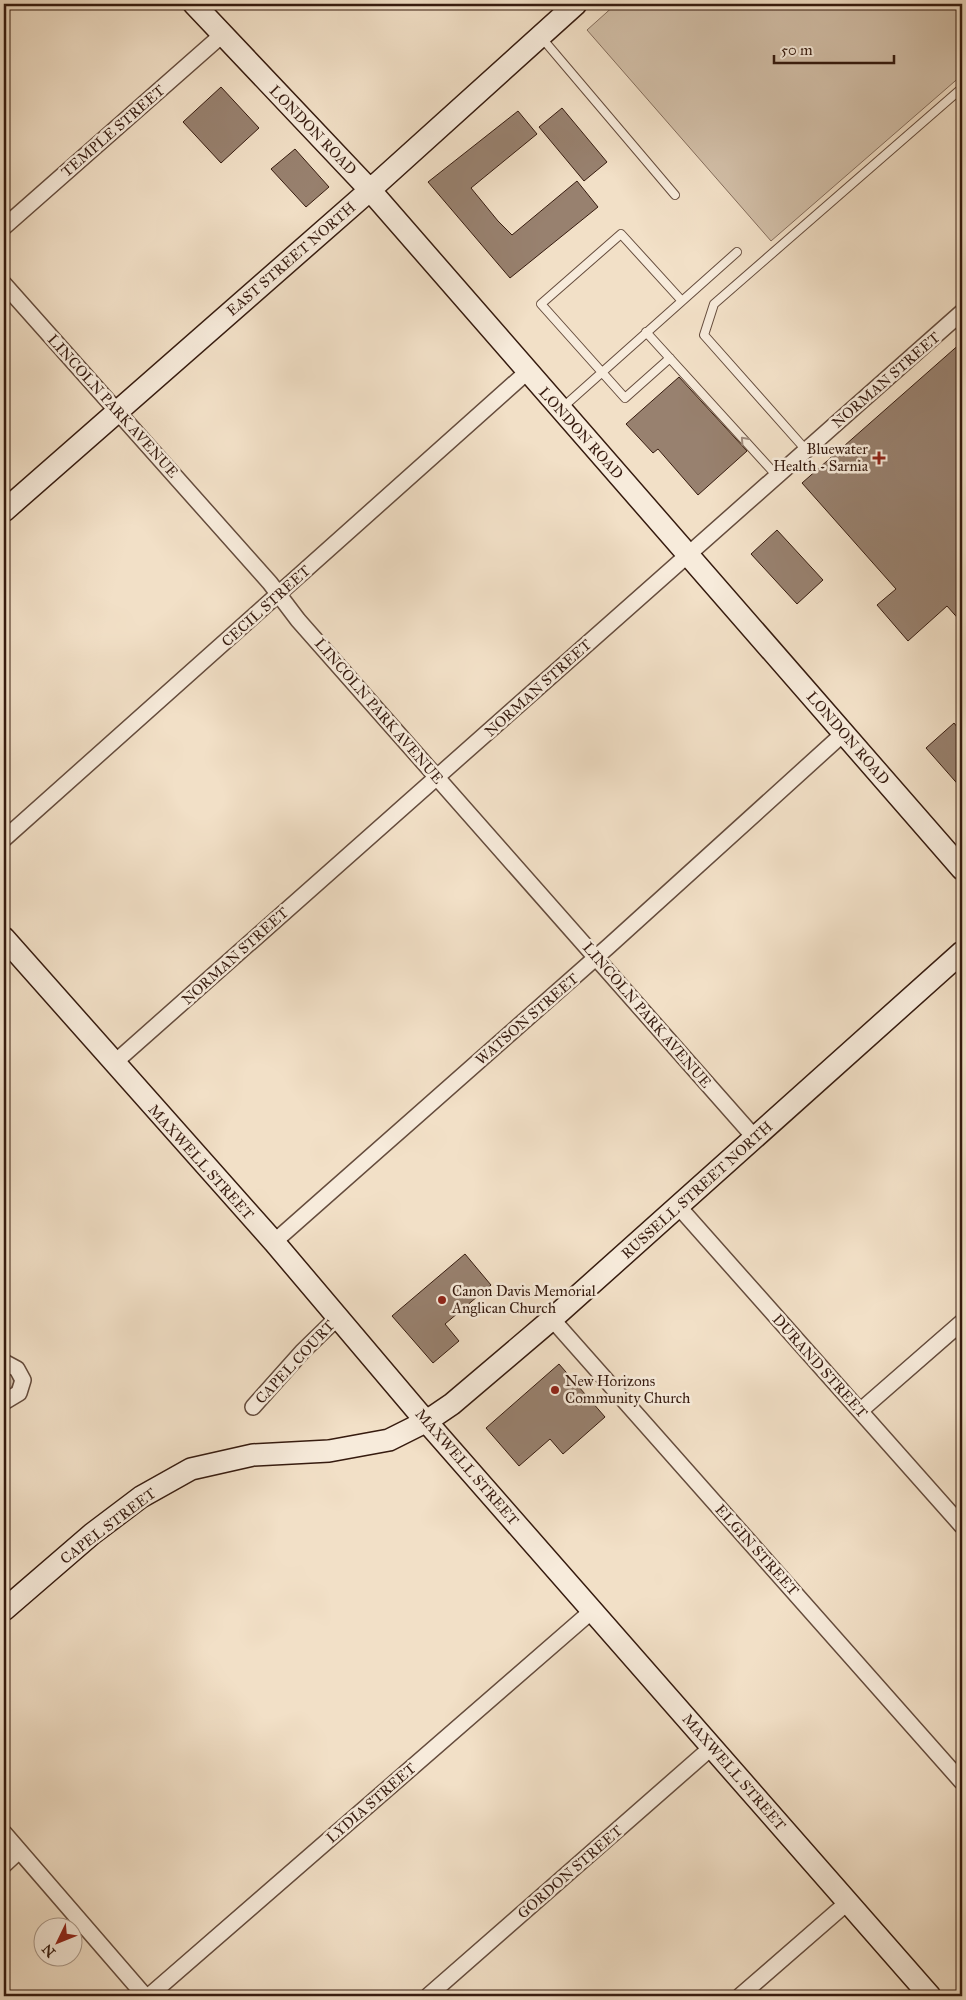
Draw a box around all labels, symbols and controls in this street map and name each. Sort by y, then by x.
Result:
scale bar [774,32,894,64]
text: 50 m [781,41,813,59]
street label: TEMPLE STREET [58,81,168,181]
street label: LONDON ROAD [266,81,360,179]
street label: EAST STREET NORTH [223,198,359,320]
street label: NORMAN STREET [828,328,944,432]
street label: LINCOLN PARK AVENUE [44,331,182,482]
street label: LONDON ROAD [535,383,627,483]
one-way arrow [741,436,750,445]
place label: Bluewater Health - Sarnia [773,440,869,475]
marker: Bluewater Health - Sarnia [872,451,886,465]
street label: CECIL STREET [218,561,314,651]
street label: LINCOLN PARK AVENUE [311,635,447,788]
street label: NORMAN STREET [481,635,595,741]
street label: LONDON ROAD [803,688,893,788]
street label: NORMAN STREET [178,903,292,1009]
street label: LINCOLN PARK AVENUE [579,939,715,1092]
street label: WATSON STREET [472,969,582,1069]
street label: MAXWELL STREET [145,1101,257,1223]
street label: RUSSELL STREET NORTH [618,1117,776,1263]
place label: Canon Davis Memorial Anglican Church [451,1282,597,1317]
marker: Canon Davis Memorial Anglican Church [436,1294,448,1306]
street label: DURAND STREET [769,1310,871,1422]
street label: CAPEL COURT [252,1316,338,1408]
place label: New Horizons Community Church [565,1372,691,1407]
marker: New Horizons Community Church [549,1384,561,1396]
street label: MAXWELL STREET [411,1405,523,1529]
street label: CAPEL STREET [57,1484,159,1568]
street label: ELGIN STREET [711,1501,803,1599]
street label: MAXWELL STREET [678,1710,790,1834]
street label: LYDIA STREET [322,1759,420,1847]
street label: GORDON STREET [514,1822,626,1922]
north arrow [32,1918,82,1968]
text: N [39,1940,59,1961]

